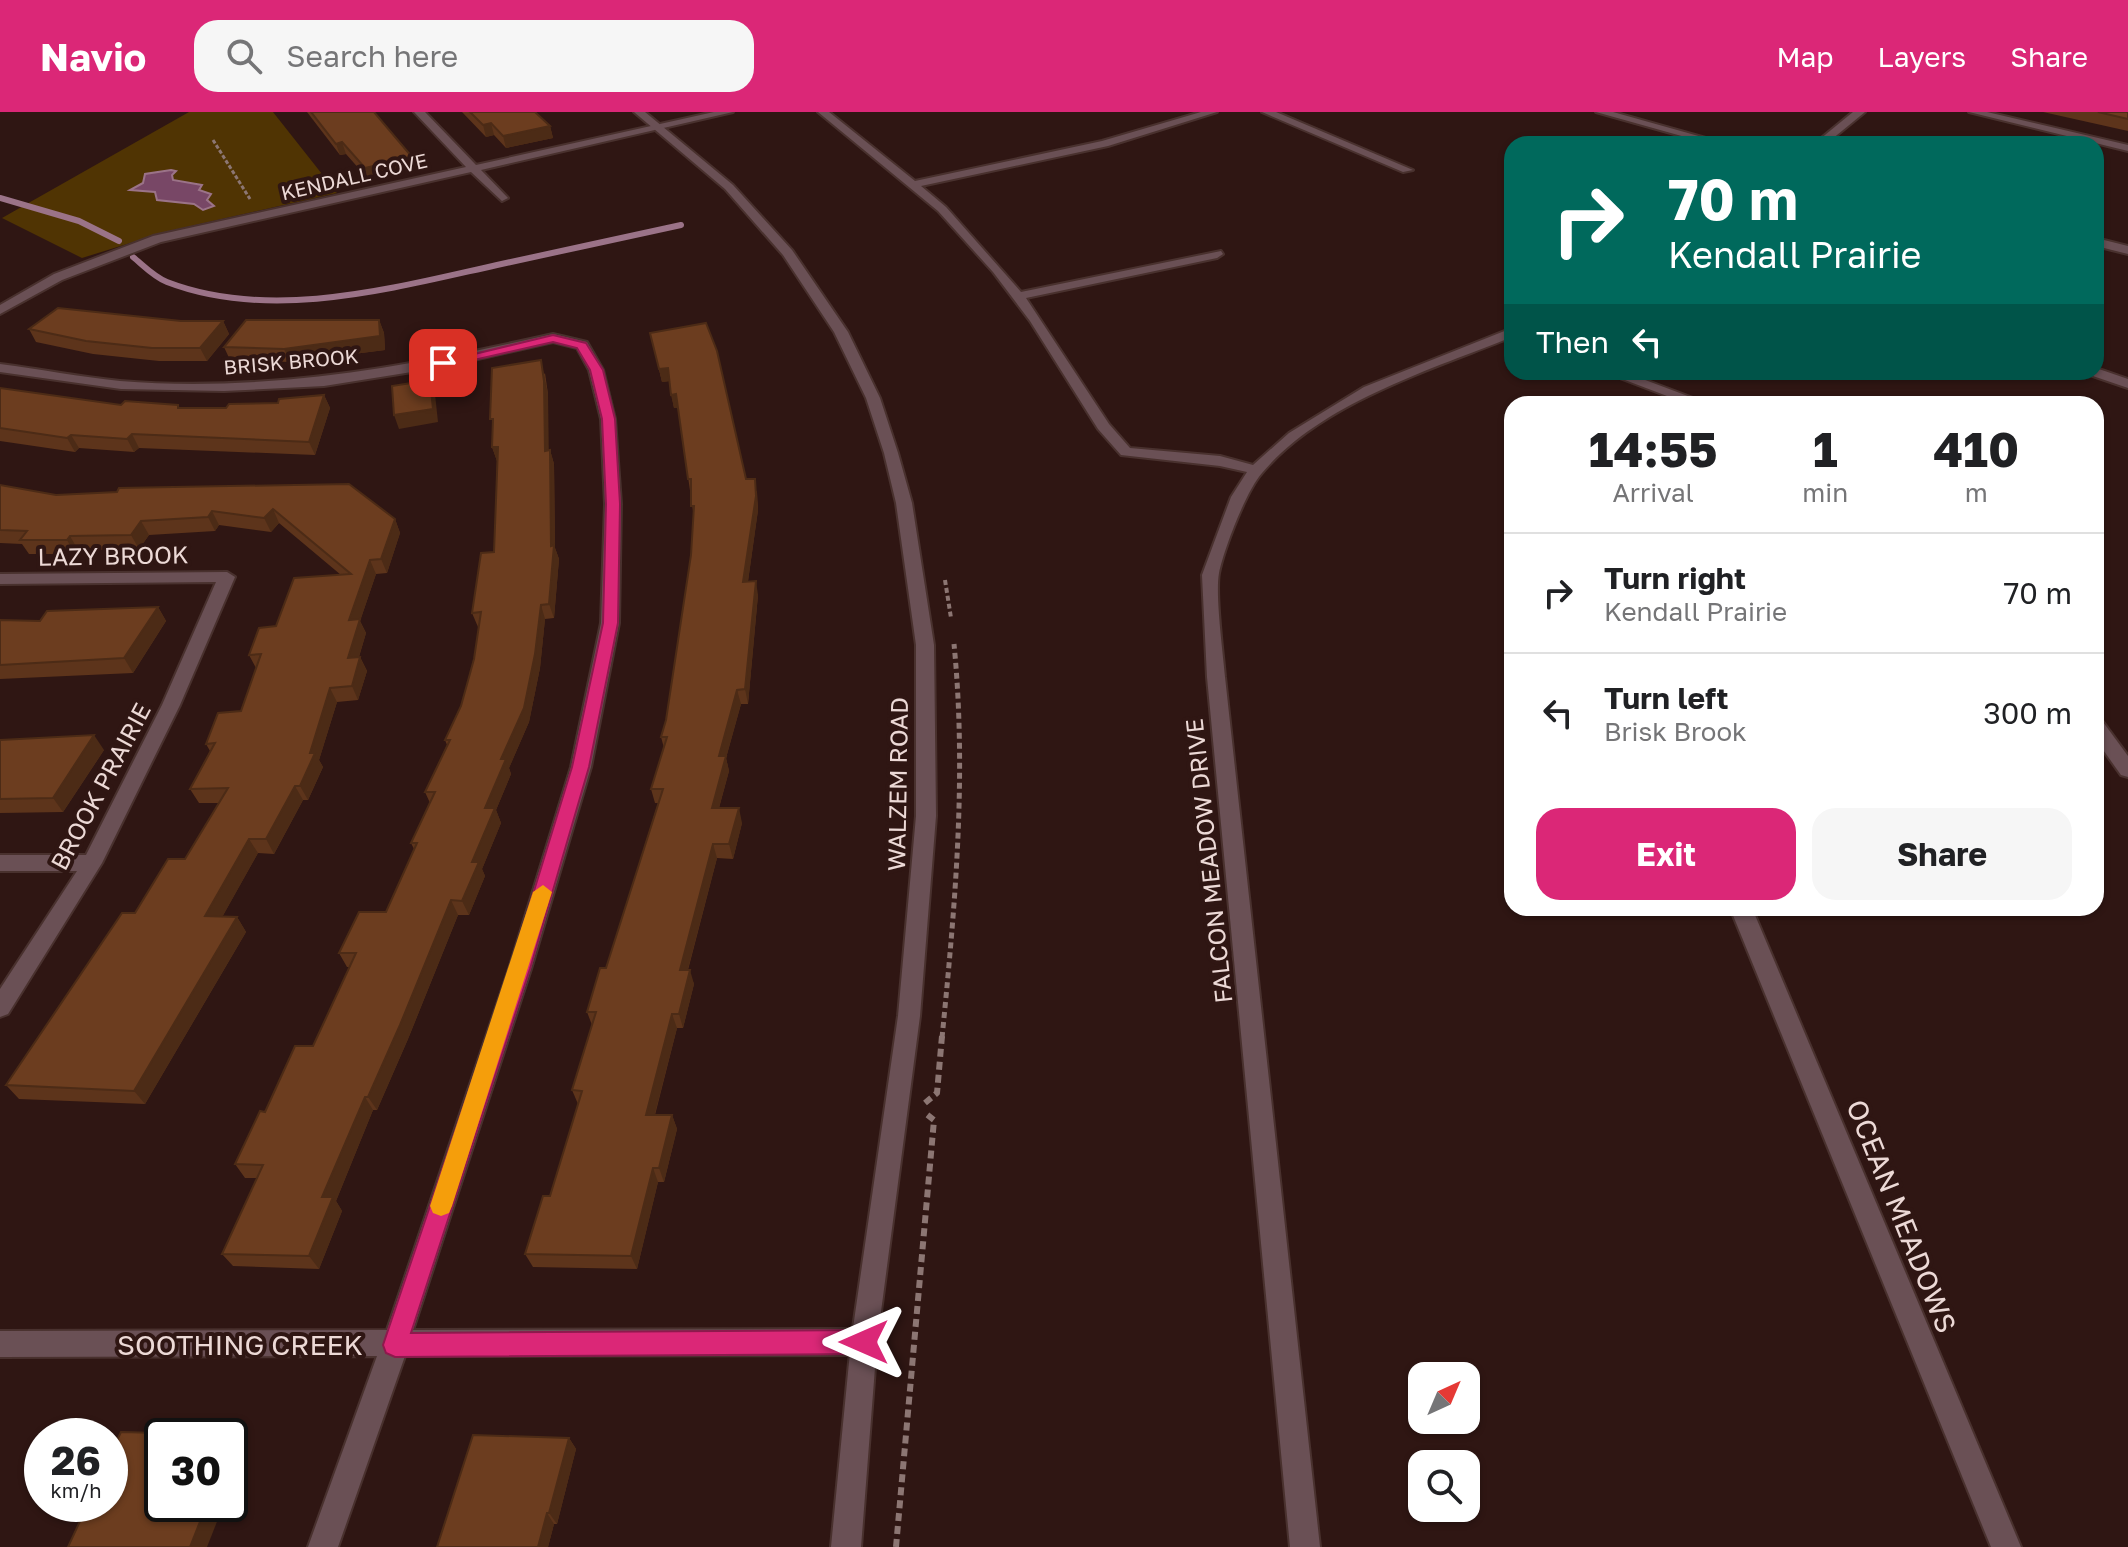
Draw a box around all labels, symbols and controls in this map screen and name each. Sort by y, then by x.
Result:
search box [194,20,754,92]
text: Navio [40,34,146,79]
icon: search [222,34,266,78]
text: Search here [286,38,458,74]
text: Map [1776,40,1834,73]
text: Layers [1878,40,1966,73]
text: Share [2010,40,2088,73]
street label: KENDALL COVE [278,147,430,205]
text: 70 m [1668,165,1798,232]
icon: right [1536,168,1640,272]
text: Kendall Prairie [1668,233,1921,276]
icon: left [1625,320,1669,364]
text: Then [1536,324,1609,360]
pin [409,329,477,397]
icon: arrive [421,341,465,385]
street label: BRISK BROOK [223,343,360,379]
text: 14:55 [1589,420,1718,478]
text: 1 [1813,420,1838,478]
text: 410 [1933,420,2019,478]
text: Arrival [1612,477,1694,508]
text: min [1802,477,1848,508]
text: m [1965,477,1988,508]
street label: LAZY BROOK [37,539,189,571]
text: Turn right [1604,560,1746,596]
icon: right [1536,571,1580,615]
text: 70 m [2003,575,2072,611]
text: Kendall Prairie [1604,596,1787,627]
text: Turn left [1604,680,1729,716]
icon: left [1536,691,1580,735]
text: 300 m [1983,695,2072,731]
street label: WALZEM ROAD [881,697,913,871]
street label: BROOK PRAIRIE [44,698,156,874]
text: Brisk Brook [1604,716,1747,747]
street label: FALCON MEADOW DRIVE [1179,717,1237,1005]
button: Exit [1536,808,1796,900]
button: Share [1812,808,2072,900]
street label: OCEAN MEADOWS [1840,1095,1964,1337]
position arrow [822,1300,906,1384]
street label: SOOTHING CREEK [117,1328,363,1361]
north arrow [1408,1362,1480,1434]
map controls [1408,1362,1480,1522]
speed limit sign: 30 [144,1418,248,1522]
text: 26 [51,1436,101,1484]
button: search [1408,1450,1480,1522]
text: km/h [51,1478,101,1502]

